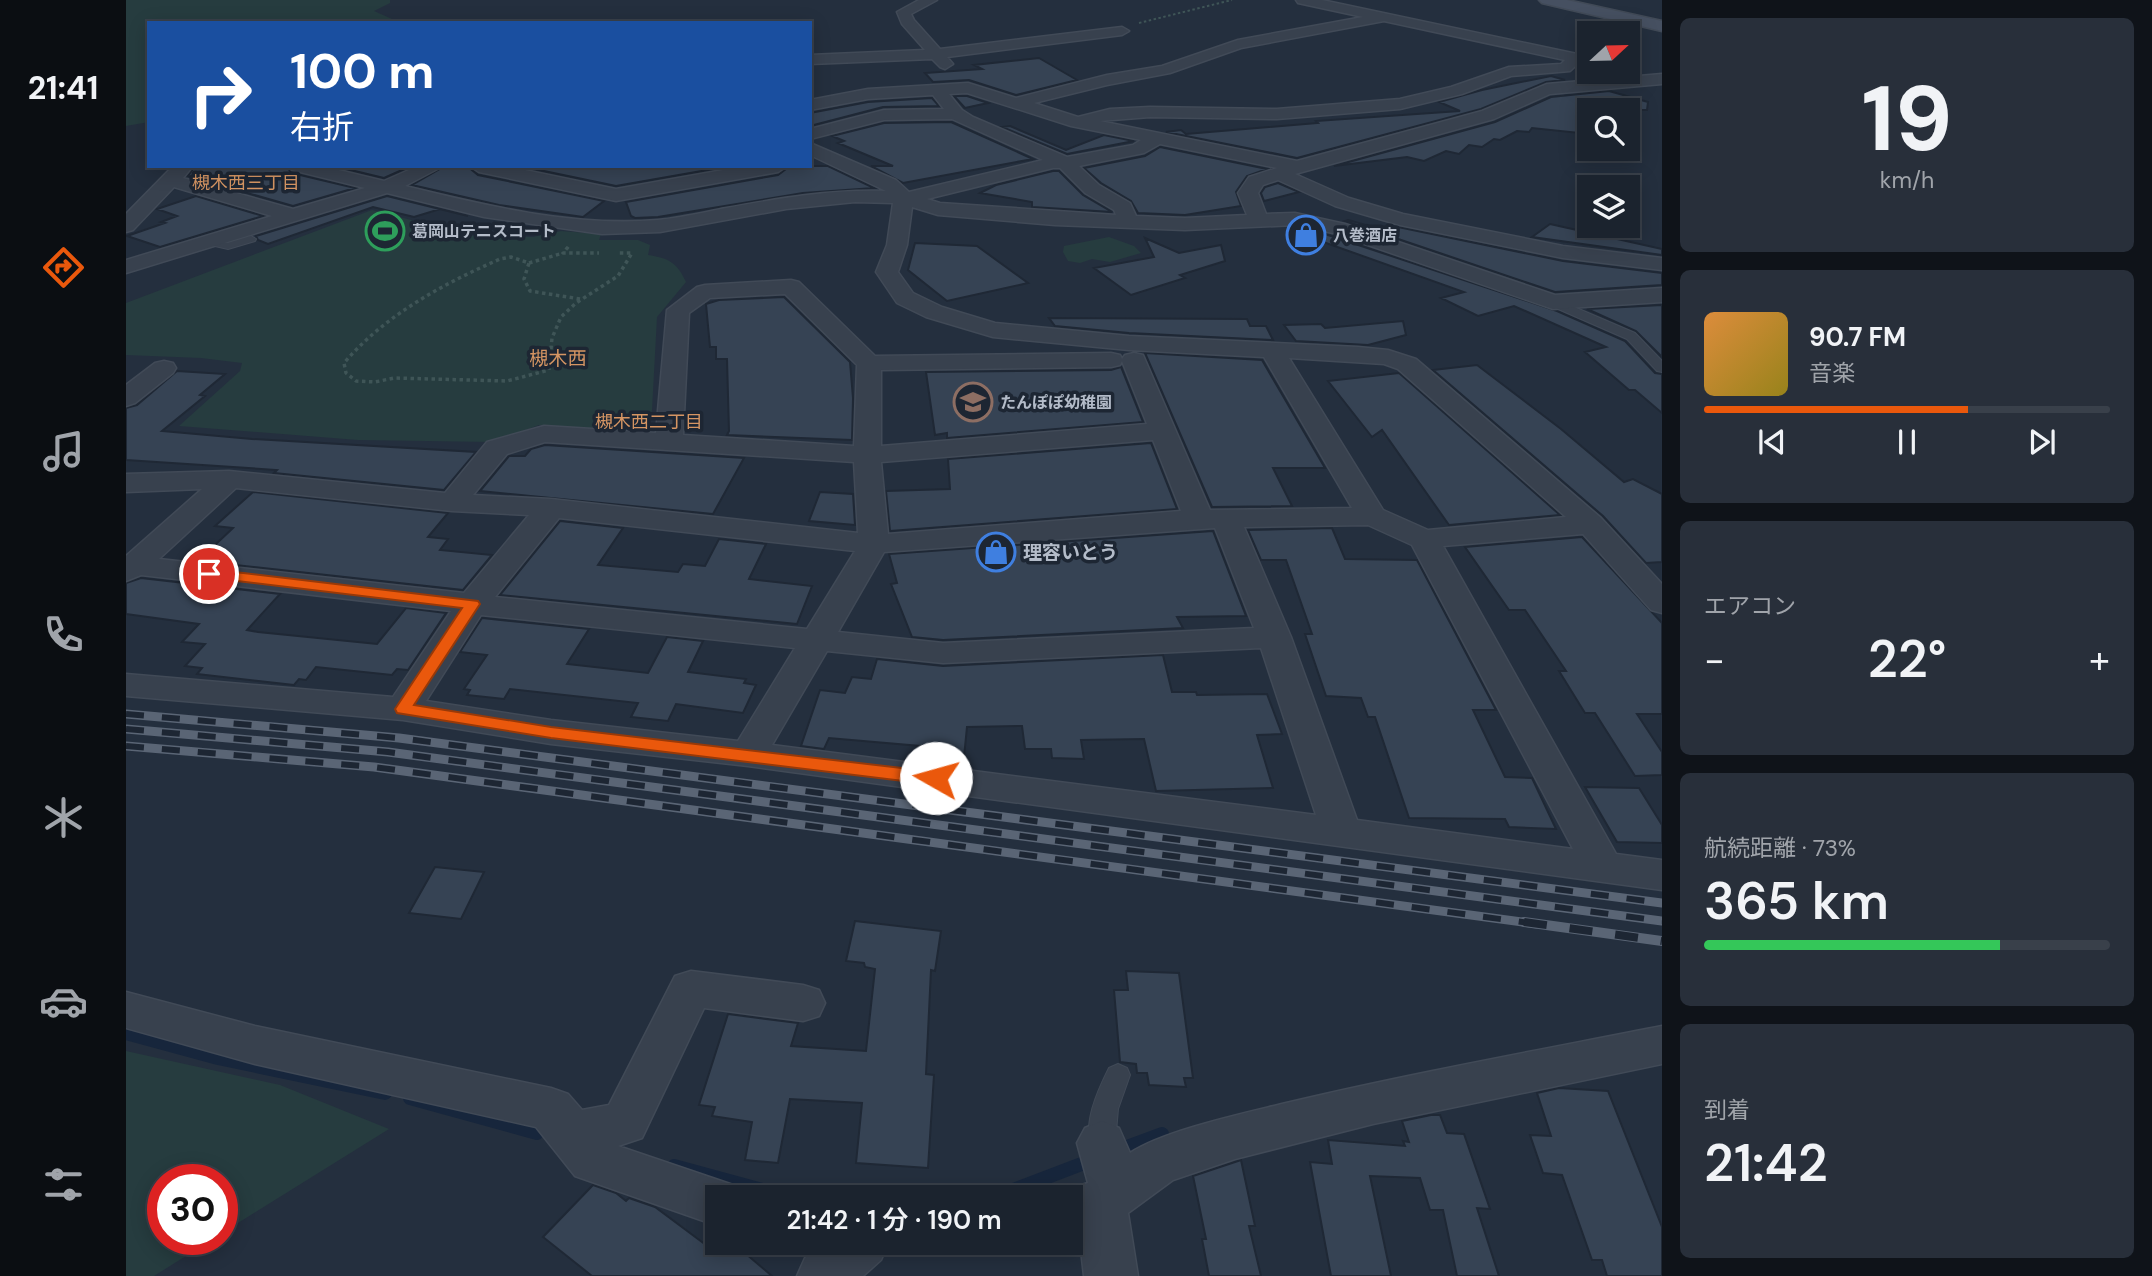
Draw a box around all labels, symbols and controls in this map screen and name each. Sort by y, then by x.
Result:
north arrow [1577,21,1640,84]
map controls [1577,21,1640,238]
text: 100 m [290,39,434,103]
icon: right [175,49,266,140]
text: 19 [1862,60,1952,178]
text: 21:41 [28,67,98,109]
button: search [1577,98,1640,161]
text: 右折 [290,106,354,148]
text: km/h [1880,165,1934,195]
district label: 槻木西三丁目 [192,171,300,195]
button: layers [1577,175,1640,238]
sports icon: 葛岡山テニスコート [364,210,406,252]
shop icon: 八巻酒店 [1285,214,1327,256]
place label: 葛岡山テニスコート [412,221,556,242]
place label: 八巻酒店 [1333,225,1397,246]
icon: directions [39,243,88,292]
text: 90.7 FM [1809,320,1906,354]
district label: 槻木西 [529,346,587,371]
text: 音楽 [1809,358,1855,388]
school or university icon: たんぽぽ幼稚園 [952,381,994,423]
place label: たんぽぽ幼稚園 [1000,392,1112,413]
district label: 槻木西二丁目 [595,410,703,434]
icon: previous [1753,423,1791,461]
icon: pause [1888,423,1926,461]
icon: next [2023,423,2061,461]
icon: music [39,427,88,476]
shop icon: 理容いとう [975,531,1017,573]
place label: 理容いとう [1023,540,1118,565]
pin [179,544,239,604]
icon: arrive [190,555,228,593]
text: エアコン [1704,591,1796,621]
icon: phone [39,610,88,659]
text: 22° [1868,625,1946,693]
text: − [1704,635,1725,685]
text: + [2089,635,2110,685]
position arrow [899,741,973,815]
icon: climate [39,793,88,842]
text: 航続距離 · 73% [1704,833,1856,863]
text: 365 km [1704,867,1889,935]
icon: car [39,977,88,1026]
text: 到着 [1704,1095,1750,1125]
text: 21:42 [1704,1129,1828,1197]
icon: filters [39,1160,88,1209]
speed limit sign: 30 [147,1164,238,1255]
text: 21:42 · 1 分 · 190 m [787,1203,1001,1237]

